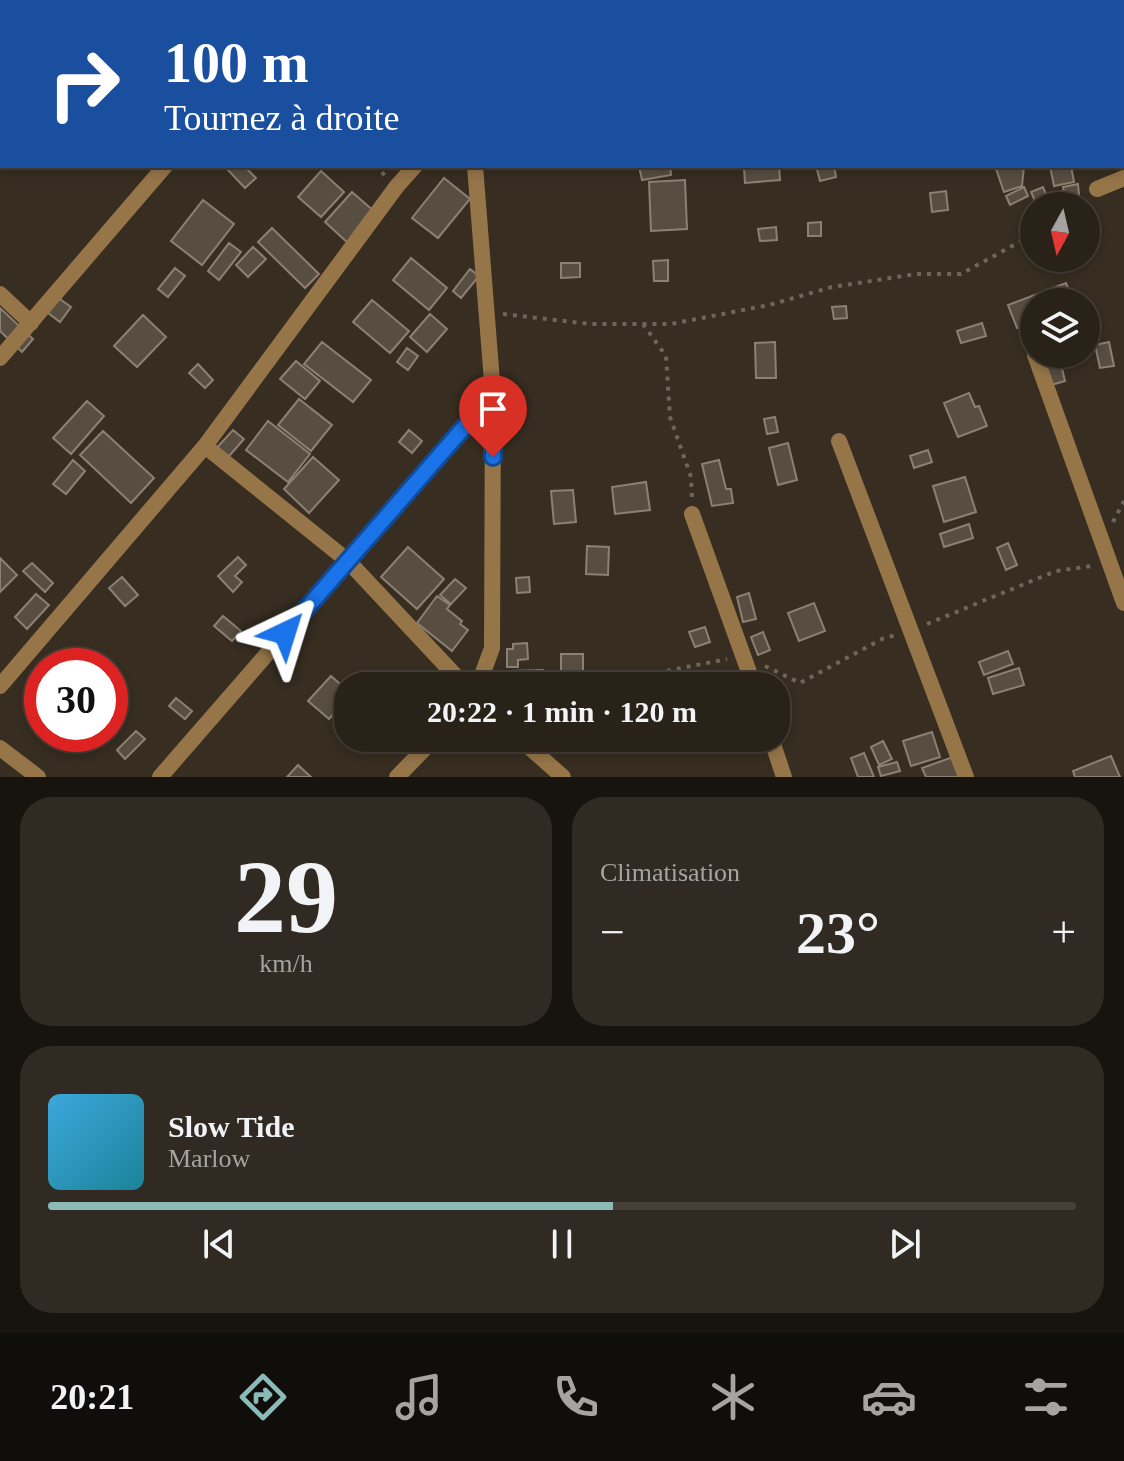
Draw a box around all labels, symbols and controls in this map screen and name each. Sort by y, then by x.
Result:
icon: right [32,32,136,136]
text: 100 m [164,32,309,94]
text: Tournez à droite [164,98,399,138]
north arrow [1020,192,1100,272]
map controls [1020,192,1100,368]
button: layers [1020,288,1100,368]
pin [459,375,527,457]
icon: arrive [471,387,515,431]
position arrow [243,591,327,675]
speed limit sign: 30 [24,648,128,752]
text: 20:22 · 1 min · 120 m [427,695,697,728]
text: 29 [234,839,338,954]
text: Climatisation [600,858,740,887]
text: 23° [796,900,880,966]
text: − [600,908,625,957]
text: + [1051,908,1076,957]
text: km/h [259,949,313,978]
text: Slow Tide [168,1110,294,1143]
text: Marlow [168,1144,250,1173]
icon: previous [197,1222,241,1266]
icon: pause [540,1222,584,1266]
icon: next [883,1222,927,1266]
icon: directions [235,1369,291,1425]
icon: music [391,1369,447,1425]
icon: phone [548,1369,604,1425]
icon: climate [705,1369,761,1425]
icon: car [861,1369,917,1425]
icon: filters [1018,1369,1074,1425]
text: 20:21 [50,1377,134,1417]

